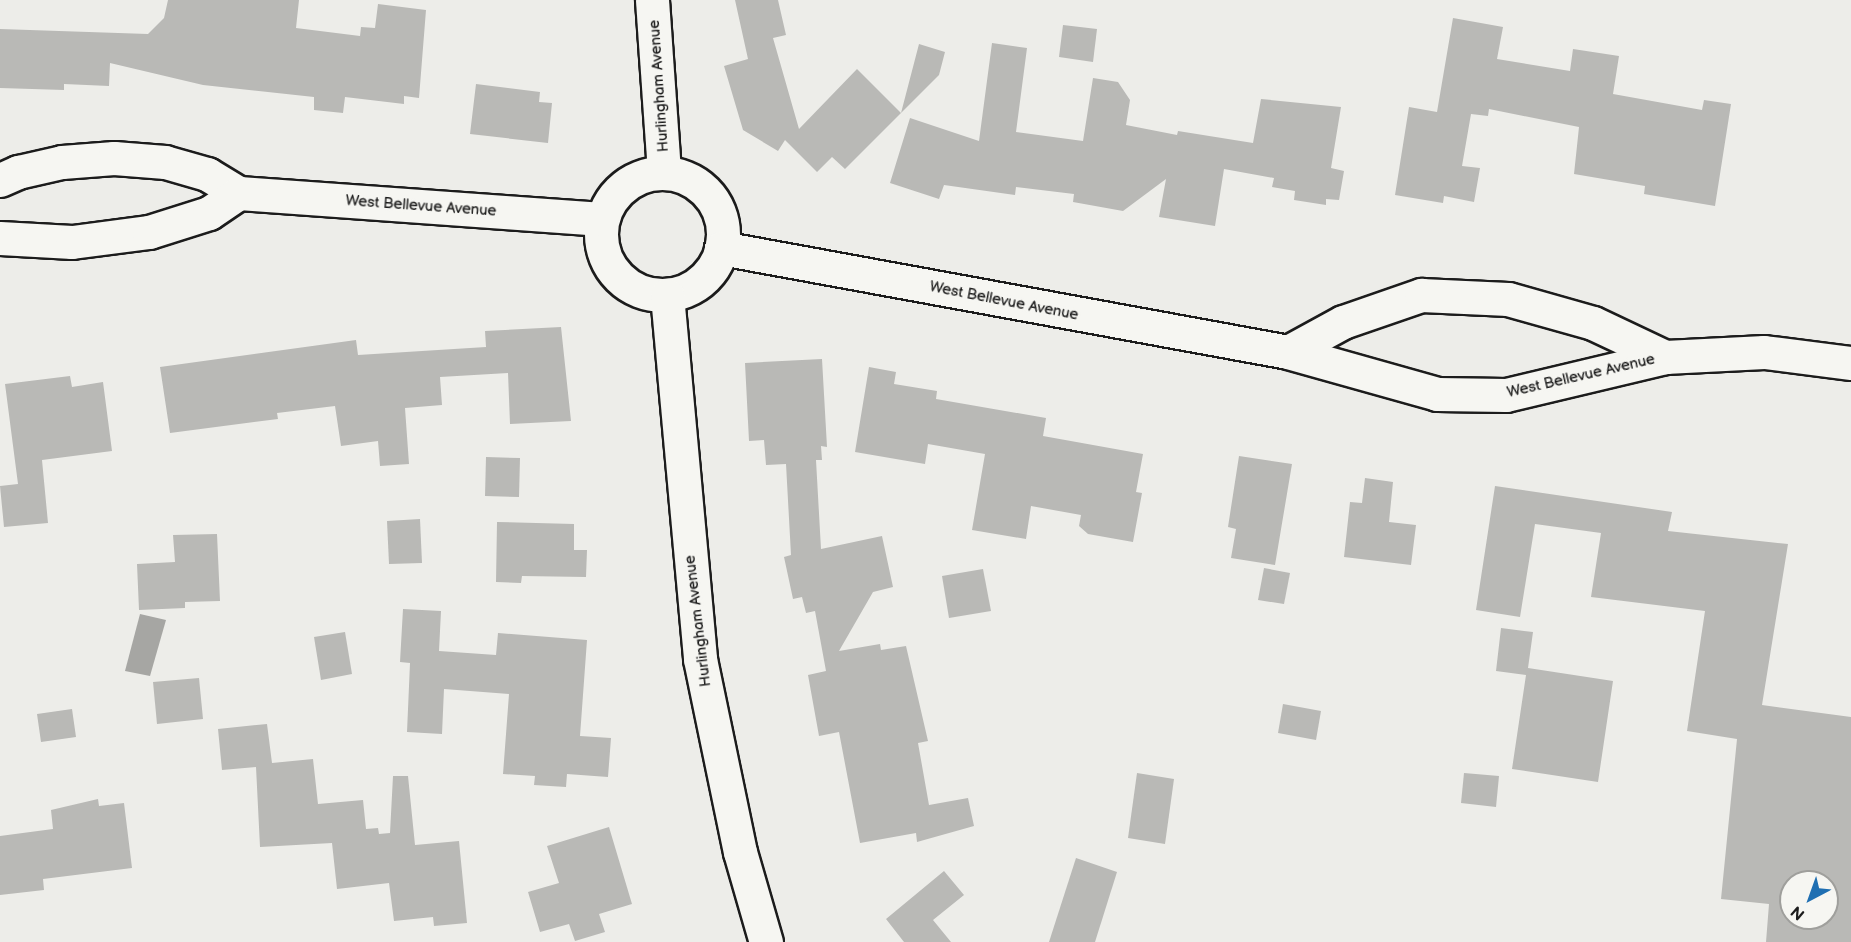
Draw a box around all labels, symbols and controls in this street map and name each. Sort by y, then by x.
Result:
street label: Hurlingham Avenue [645,19,673,153]
street label: West Bellevue Avenue [345,192,497,220]
street label: West Bellevue Avenue [928,278,1080,324]
street label: West Bellevue Avenue [1505,350,1657,402]
street label: Hurlingham Avenue [681,554,715,688]
north arrow [1779,870,1839,930]
text: N [1787,901,1809,924]

